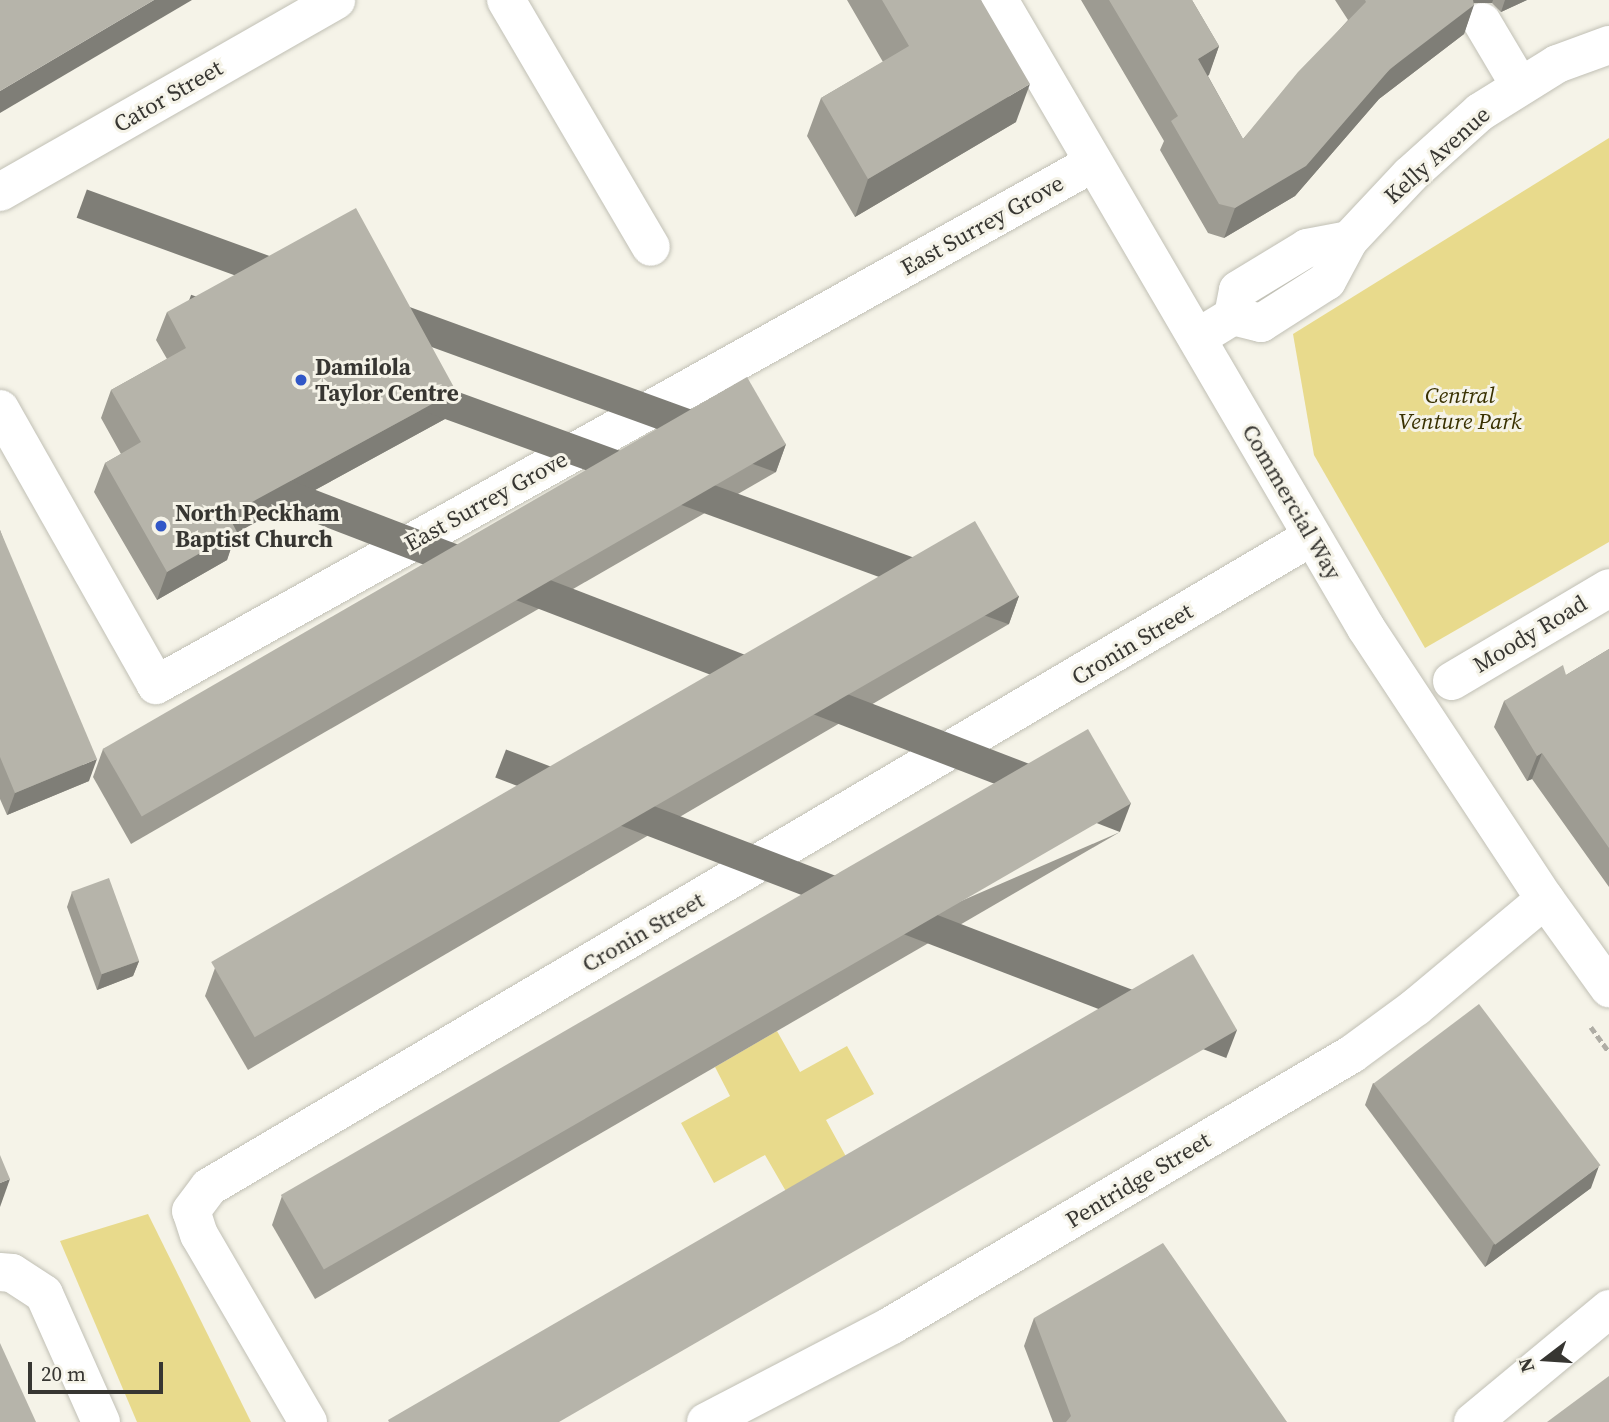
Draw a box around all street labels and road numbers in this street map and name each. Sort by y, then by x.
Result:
street label: Cator Street [109,54,227,138]
street label: Kelly Avenue [1379,100,1495,210]
street label: East Surrey Grove [896,169,1068,281]
street label: Commercial Way [1236,419,1348,585]
street label: East Surrey Grove [400,445,572,557]
street label: Moody Road [1468,589,1592,679]
street label: Cronin Street [1067,597,1197,691]
street label: Cronin Street [577,886,709,978]
street label: Pentridge Street [1061,1126,1215,1234]

